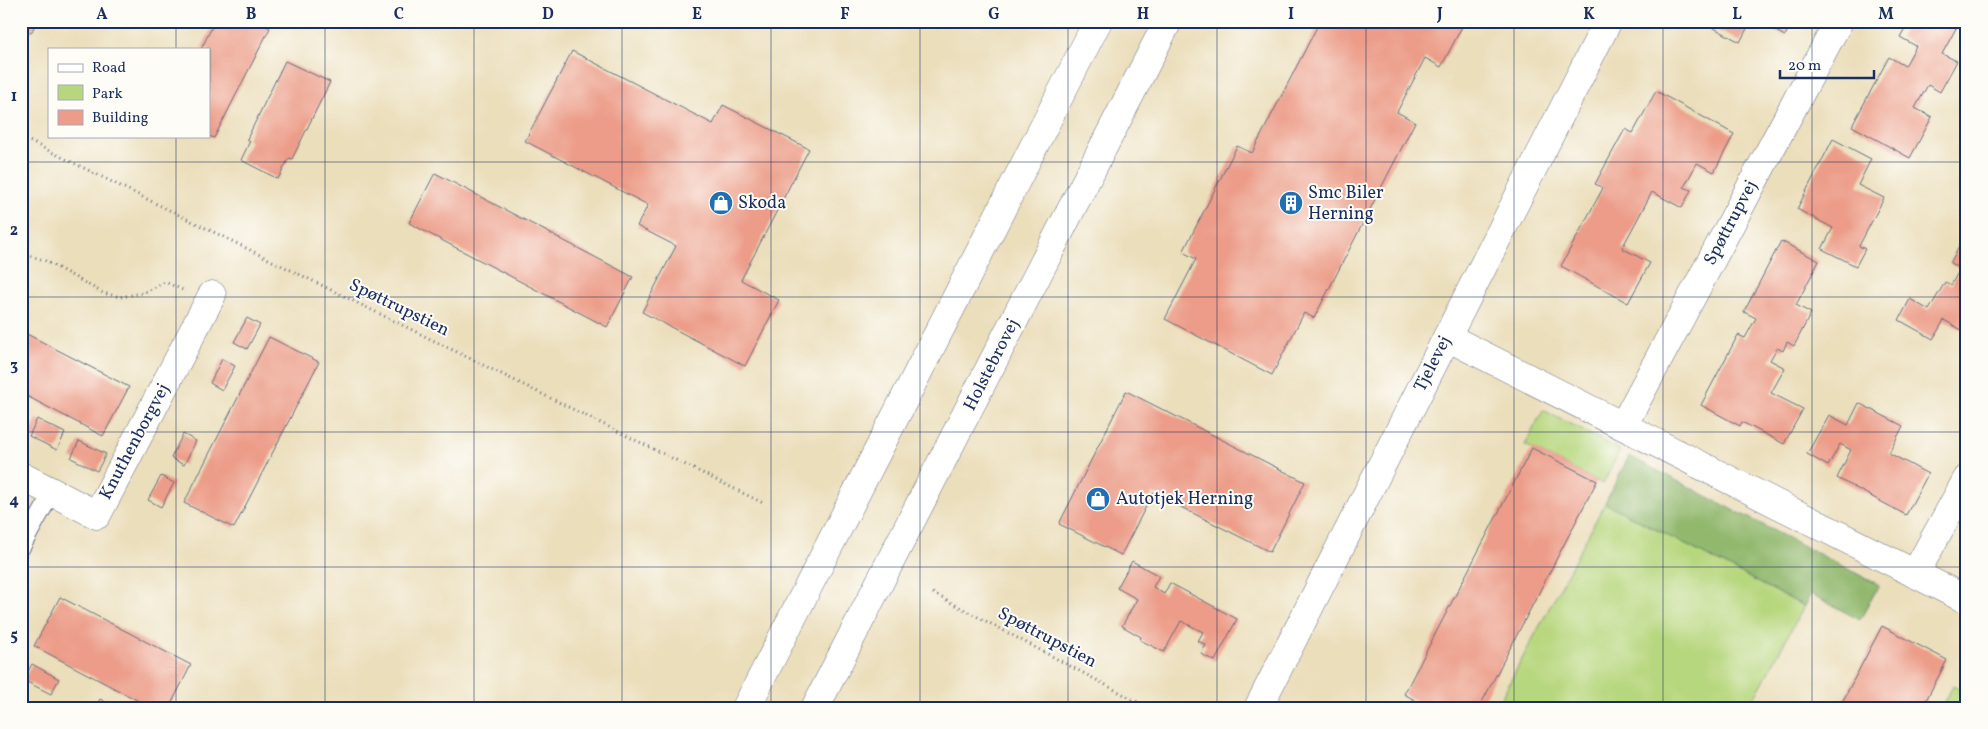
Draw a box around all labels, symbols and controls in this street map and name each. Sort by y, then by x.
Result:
text: A [96,4,108,26]
text: B [246,4,257,26]
text: C [394,4,404,26]
text: D [542,4,554,26]
text: E [692,4,702,26]
text: F [840,4,850,26]
text: G [988,4,1000,26]
text: H [1137,4,1149,26]
text: I [1288,4,1294,26]
text: J [1436,4,1443,26]
text: K [1583,4,1595,26]
text: L [1732,4,1742,26]
text: M [1878,4,1894,26]
legend [48,48,210,138]
scale bar [1780,48,1874,80]
text: 20 m [1788,56,1821,77]
text: Road [92,58,126,79]
text: Park [92,84,123,105]
text: 1 [11,86,17,108]
text: Building [92,108,149,129]
street label: Spøttrupvej [1698,176,1764,270]
place label: Smc Biler Herning [1308,181,1384,227]
shop icon: Skoda [708,190,734,216]
building icon: Smc Biler Herning [1278,190,1304,216]
place label: Skoda [738,191,786,216]
text: 2 [10,220,18,242]
street label: Spøttrupstien [345,273,454,343]
street label: Holstebrovej [958,315,1026,415]
street label: Tjelevej [1408,332,1458,396]
text: 3 [10,355,18,377]
street label: Knuthenborgvej [94,379,176,505]
shop icon: Autotjek Herning [1085,486,1111,512]
place label: Autotjek Herning [1116,487,1253,512]
text: 4 [9,490,19,512]
street label: Spøttrupstien [993,601,1101,675]
text: 5 [10,625,18,647]

